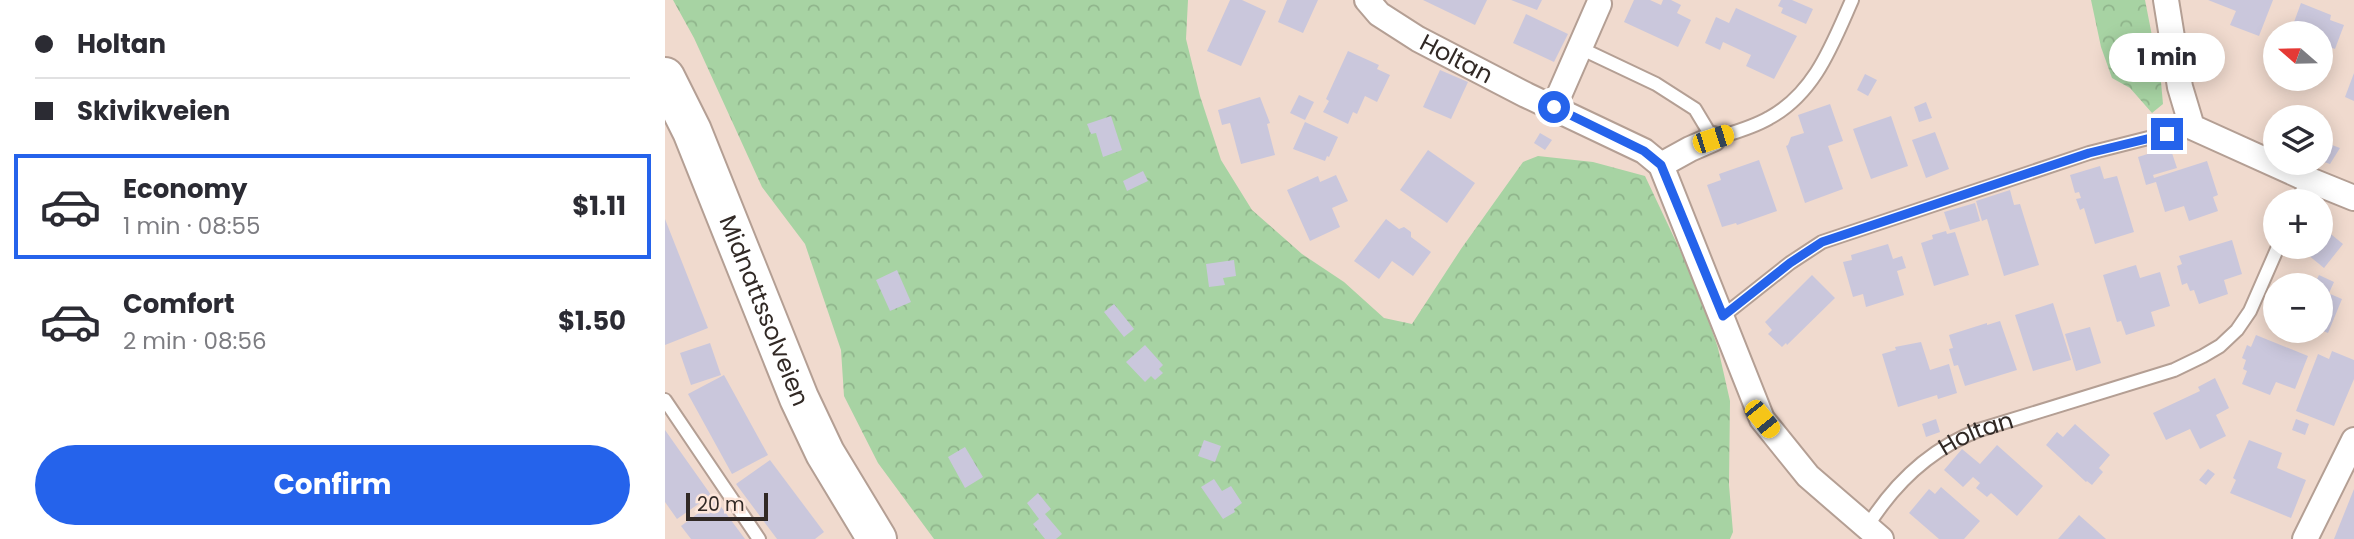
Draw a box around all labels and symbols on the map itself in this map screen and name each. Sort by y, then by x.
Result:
north arrow [2263,21,2333,91]
street label: Holtan [1414,26,1499,91]
callout: 1 min [2109,32,2225,82]
route start [1538,91,1570,123]
route end [2151,118,2183,150]
car [1690,123,1737,155]
street label: Midnattssolveien [711,210,818,411]
car [1741,396,1784,442]
street label: Holtan [1932,403,2017,463]
scale bar [686,490,768,522]

